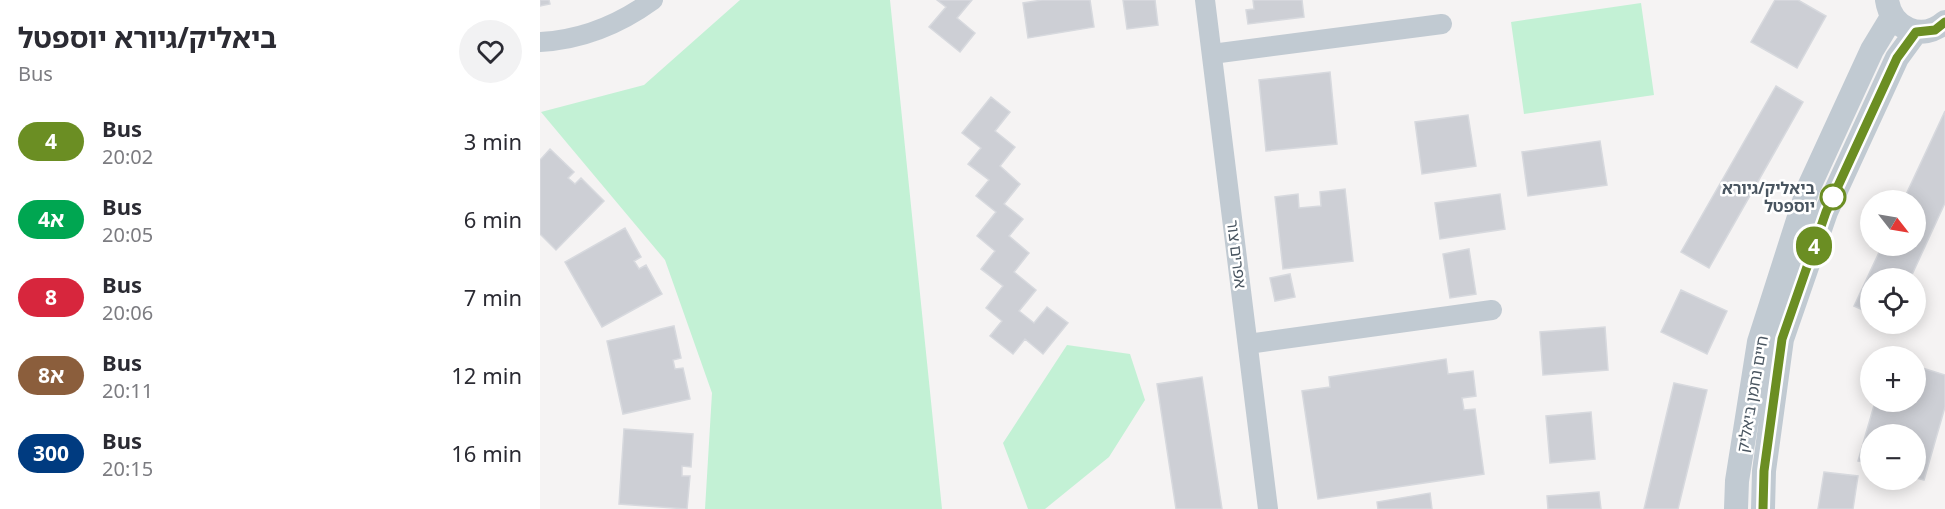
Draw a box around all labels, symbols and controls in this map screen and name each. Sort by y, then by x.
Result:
text: ביאליק/גיורא יוספטל [18,18,277,56]
button: heart [459,20,522,83]
text: Bus [18,60,53,87]
text: Bus [102,113,142,143]
text: 3 min [464,126,522,156]
text: 4 [45,127,57,155]
text: 20:02 [102,143,153,170]
place label: ביאליק/גיורא יוספטל [1722,177,1815,217]
marker: ביאליק/גיורא יוספטל [1820,184,1846,210]
north arrow [1860,190,1926,256]
map controls [1860,190,1926,490]
text: Bus [102,191,142,221]
text: 6 min [464,204,522,234]
text: 4א [38,205,64,233]
street label: אפרים צור [1222,218,1252,290]
text: 20:05 [102,221,153,248]
line badge: 4 [1794,226,1834,266]
text: 4 [1808,232,1820,260]
button: locate [1860,268,1926,334]
text: Bus [102,269,142,299]
text: 7 min [464,282,522,312]
text: 8 [45,283,57,311]
text: 20:06 [102,299,153,326]
street label: חיים נחמן ביאליק [1731,334,1773,454]
button: + [1860,346,1926,412]
text: Bus [102,347,142,377]
text: 12 min [451,360,522,390]
text: 8א [38,361,64,389]
text: 20:11 [102,377,153,404]
button: − [1860,424,1926,490]
text: Bus [102,425,142,455]
text: 16 min [451,438,522,468]
text: 300 [33,439,69,467]
text: 20:15 [102,455,153,482]

